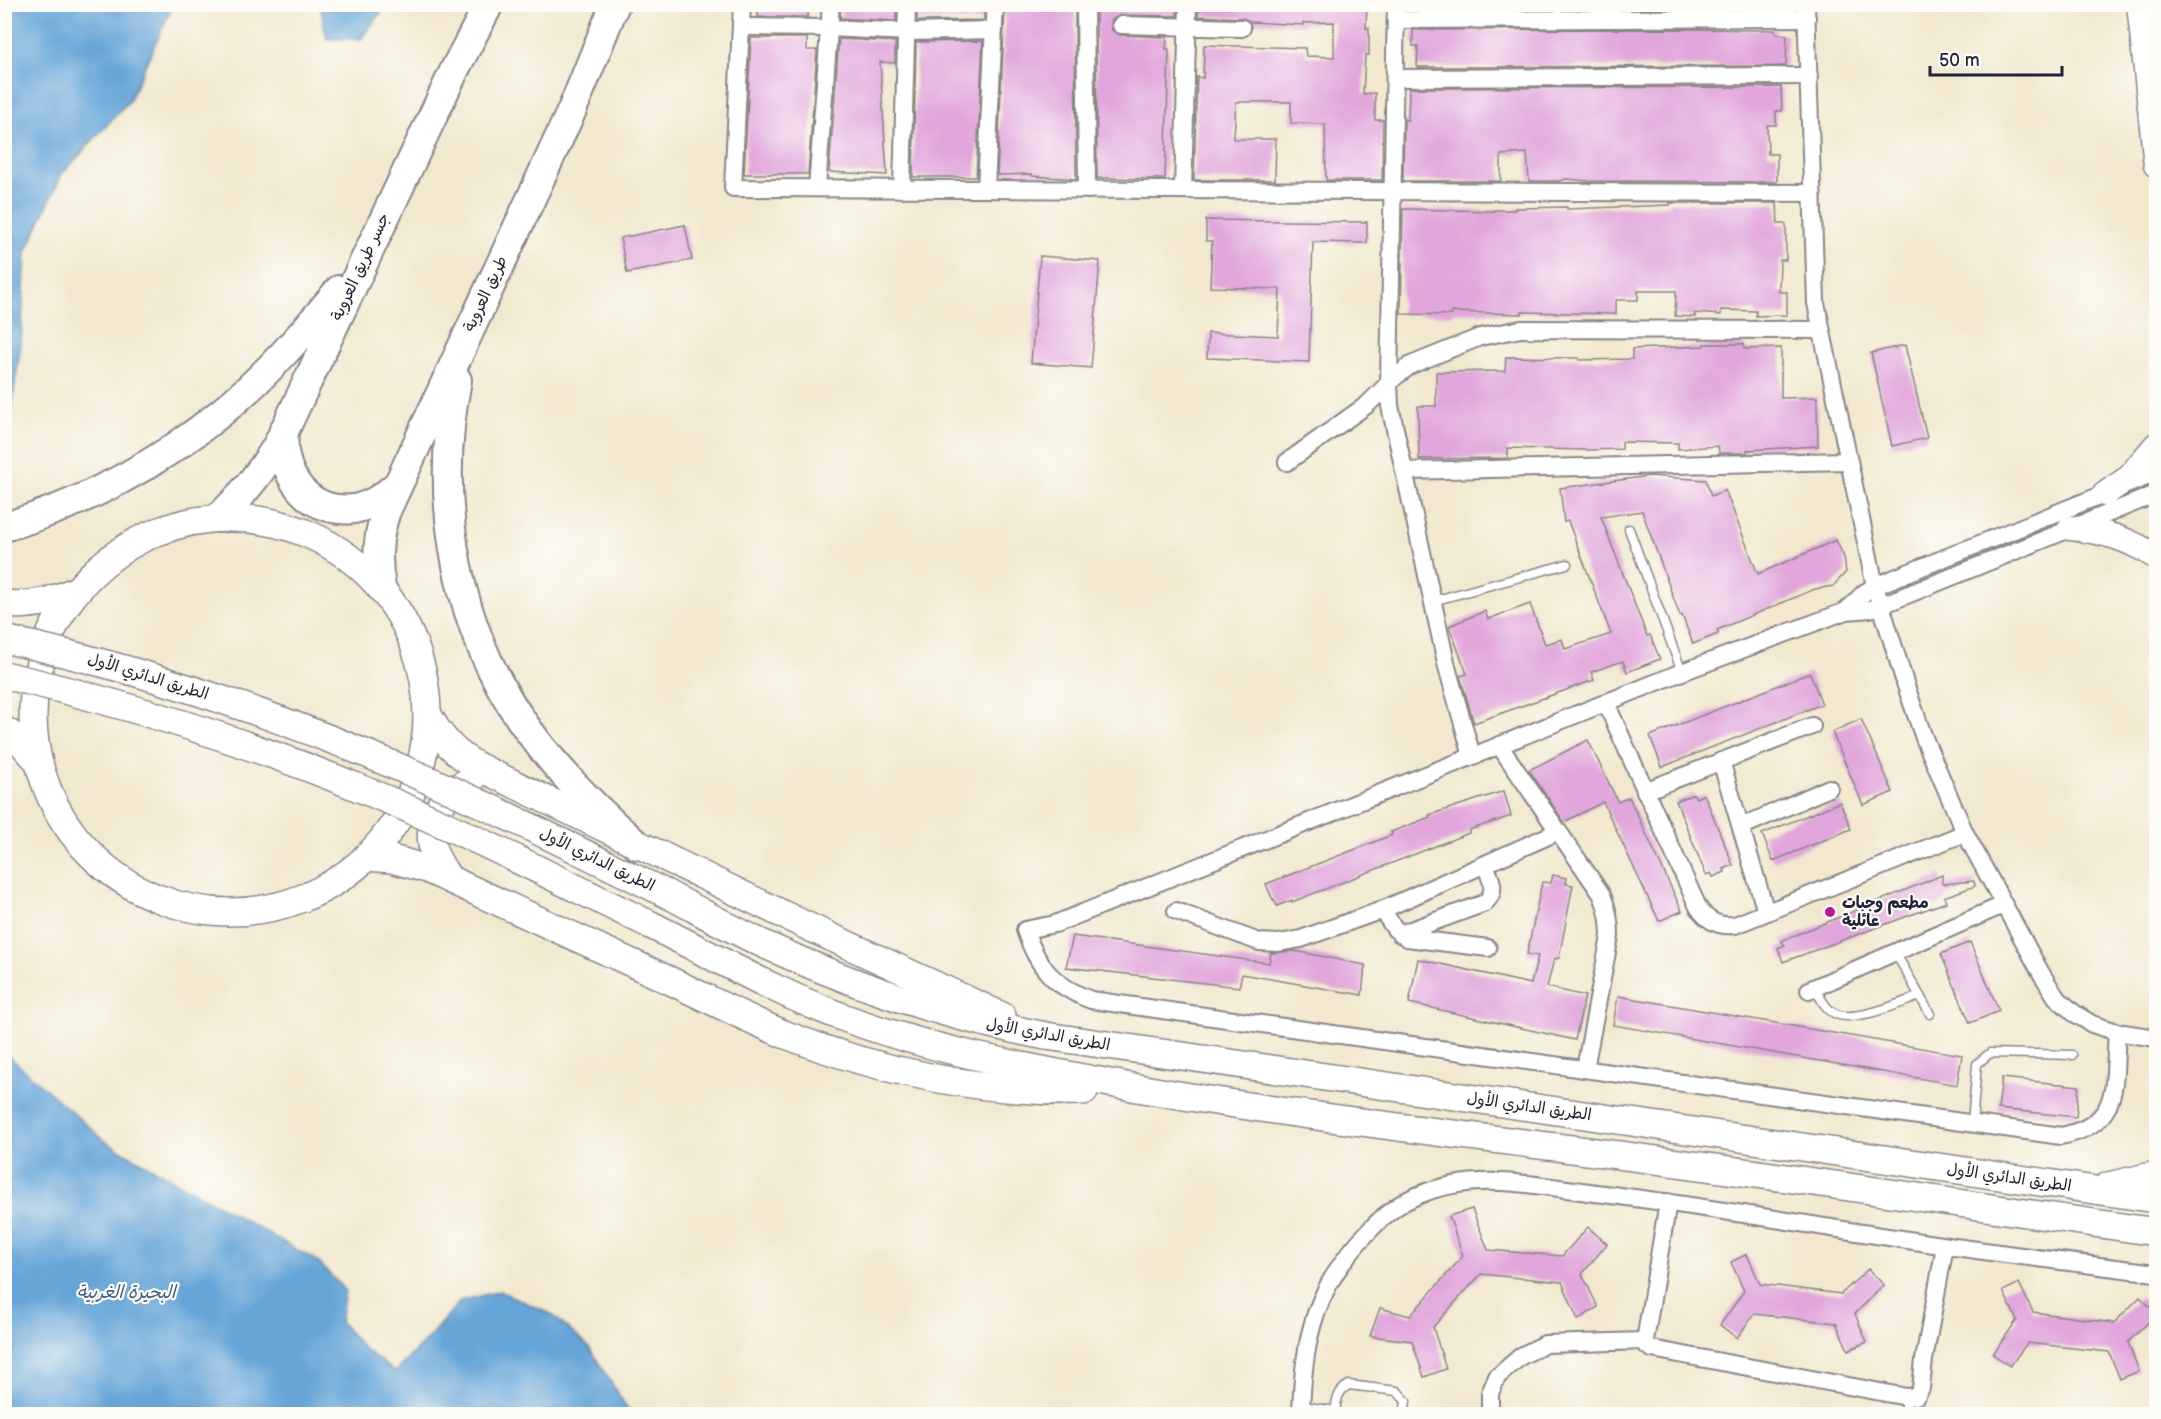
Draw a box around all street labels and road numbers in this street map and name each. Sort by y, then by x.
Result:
street label: جسر طريق العروبة [328,210,394,324]
street label: طريق العروبة [460,253,512,335]
street label: الطريق الدائري الأول [85,648,211,705]
street label: الطريق الدائري الأول [536,822,658,897]
street label: الطريق الدائري الأول [984,1013,1112,1056]
street label: الطريق الدائري الأول [1465,1087,1593,1126]
street label: الطريق الدائري الأول [1945,1158,2073,1197]

